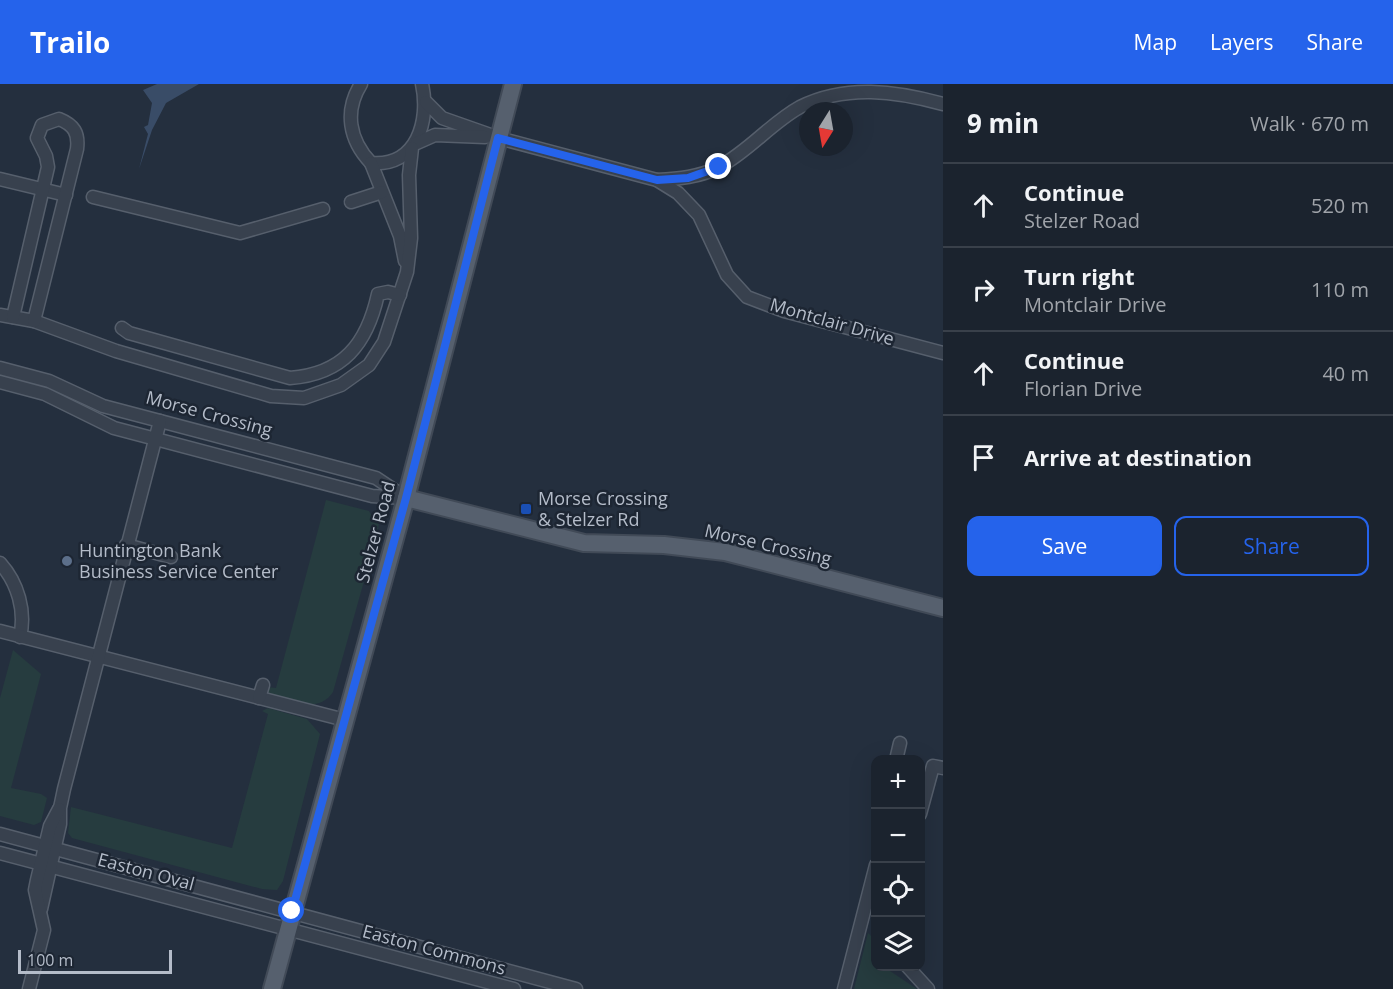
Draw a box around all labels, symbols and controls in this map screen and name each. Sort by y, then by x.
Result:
text: Trailo [30,23,110,61]
text: Map [1134,28,1177,56]
text: Layers [1210,28,1274,56]
text: Share [1307,28,1363,56]
north arrow [799,102,853,156]
text: 9 min [967,105,1039,141]
text: Walk · 670 m [1250,110,1369,137]
route end [705,153,731,179]
text: Continue [1024,177,1124,207]
icon: ahead [967,189,1000,222]
text: 520 m [1311,192,1369,219]
text: Stelzer Road [1024,207,1140,234]
text: Turn right [1024,261,1135,291]
icon: right [967,273,1000,306]
text: 110 m [1311,276,1369,303]
text: Montclair Drive [1024,291,1167,318]
street label: Montclair Drive [767,292,897,350]
text: Continue [1024,345,1124,375]
icon: ahead [967,357,1000,390]
text: 40 m [1322,360,1369,387]
text: Florian Drive [1024,375,1142,402]
street label: Morse Crossing [143,385,275,441]
icon: arrive [967,441,1000,474]
text: Arrive at destination [1024,442,1252,472]
street label: Stelzer Road [350,478,400,585]
place label: Morse Crossing & Stelzer Rd [538,486,668,531]
marker: Morse Crossing & Stelzer Rd [519,502,533,516]
button: Save [967,516,1162,576]
button: Share [1174,516,1369,576]
street label: Morse Crossing [702,518,834,570]
place label: Huntington Bank Business Service Center [79,538,279,583]
marker: Huntington Bank Business Service Center [60,554,74,568]
map controls [871,755,925,971]
button: + [871,755,925,809]
button: − [871,809,925,863]
street label: Easton Oval [95,847,197,895]
button: locate [871,863,925,917]
route start [278,897,304,923]
button: layers [871,917,925,971]
street label: Easton Commons [360,918,509,980]
scale bar [18,947,172,974]
text: 100 m [27,949,73,971]

